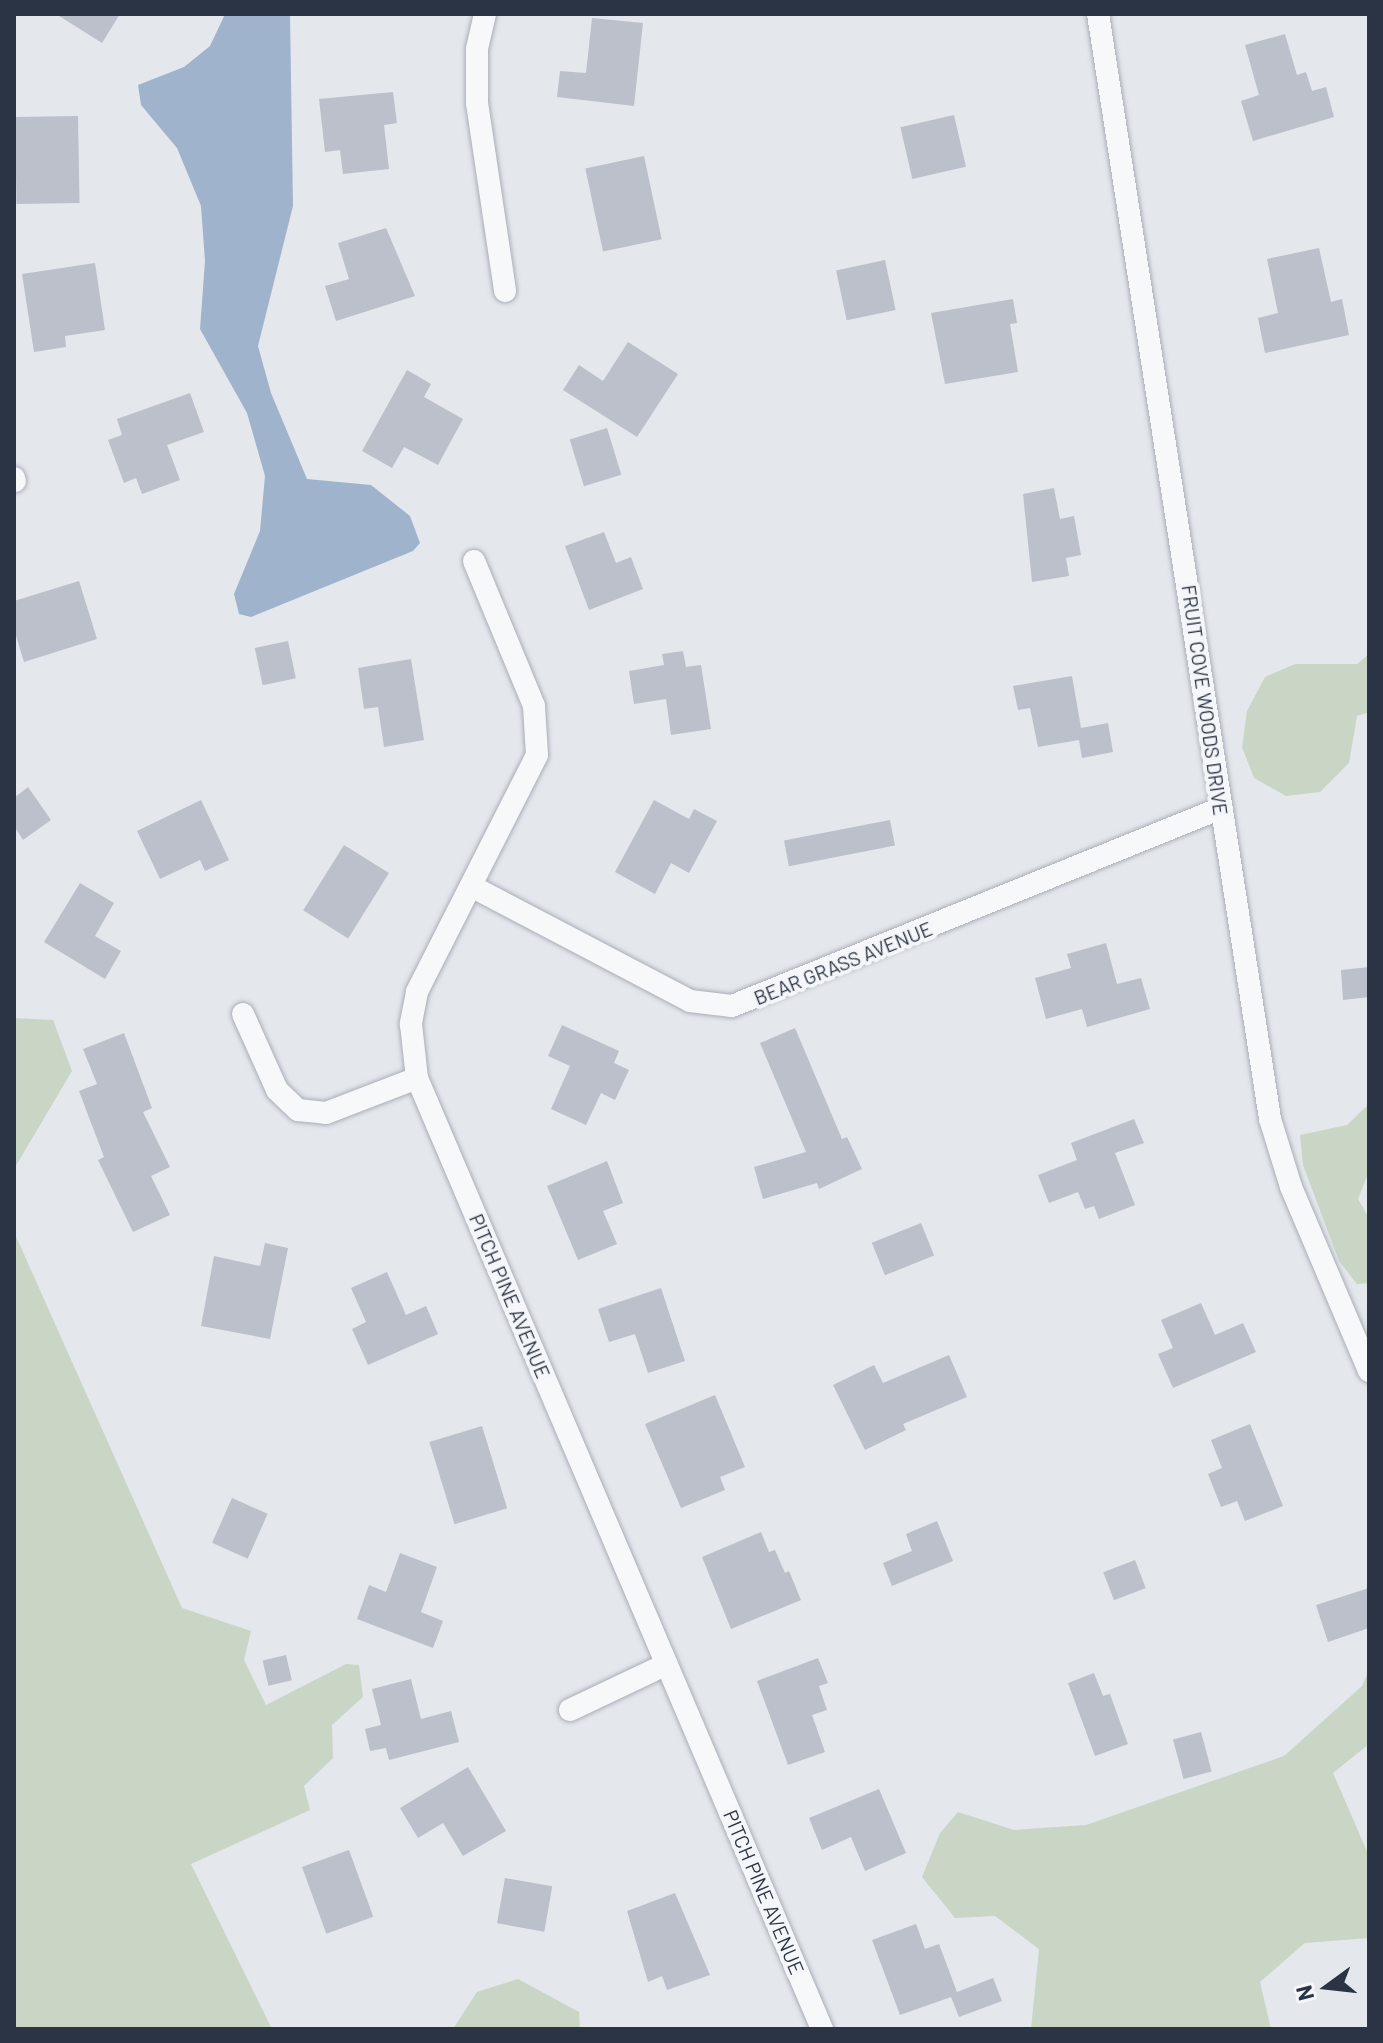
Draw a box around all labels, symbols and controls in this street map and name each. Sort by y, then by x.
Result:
street label: FRUIT COVE WOODS DRIVE [1177,583,1233,817]
street label: BEAR GRASS AVENUE [750,916,936,1010]
street label: PITCH PINE AVENUE [464,1210,556,1382]
street label: PITCH PINE AVENUE [718,1806,810,1978]
north arrow [1287,1947,1367,2027]
text: N [1289,1983,1318,2004]

